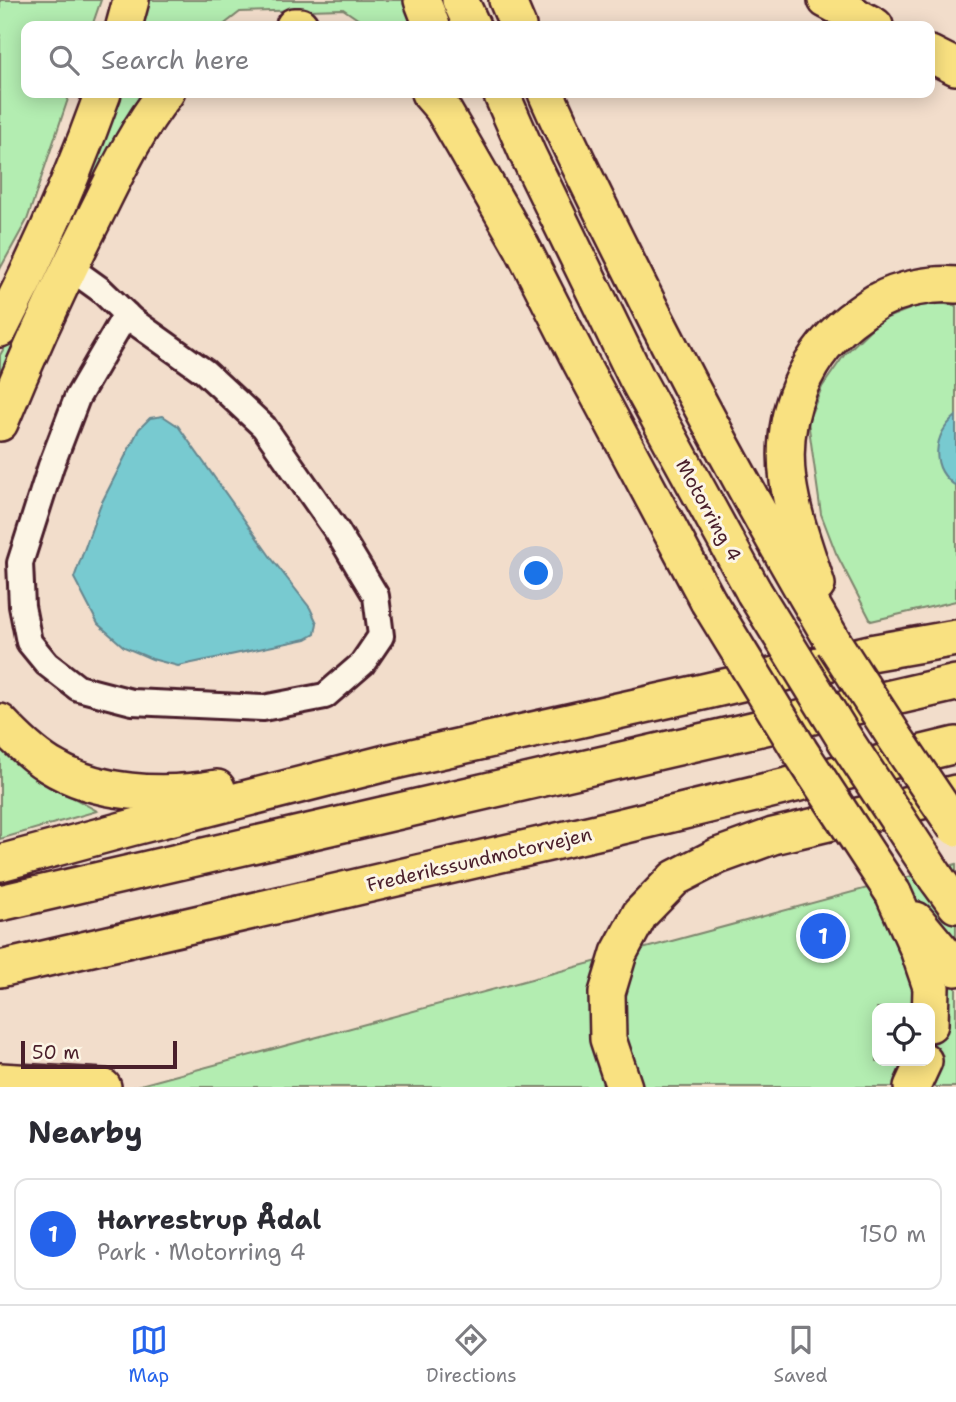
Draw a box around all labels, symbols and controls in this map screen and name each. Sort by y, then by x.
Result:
search box [21,21,935,98]
icon: search [45,41,83,79]
text: Search here [101,42,250,77]
street label: Motorring 4 [670,455,747,566]
your location [519,556,553,590]
street label: Frederikssundmotorvejen [364,821,594,898]
pin: 1 [800,910,846,962]
map controls [872,1003,935,1066]
button: locate [872,1003,935,1066]
scale bar [21,1038,177,1070]
text: 50 m [32,1040,80,1065]
text: Nearby [28,1112,143,1153]
text: Harrestrup Ådal [97,1202,321,1237]
text: 1 [48,1219,58,1249]
text: 150 m [859,1219,926,1249]
text: Park · Motorring 4 [97,1237,306,1267]
tab: Map [128,1321,169,1388]
tab: Directions [426,1321,517,1388]
tab: Saved [774,1321,828,1388]

